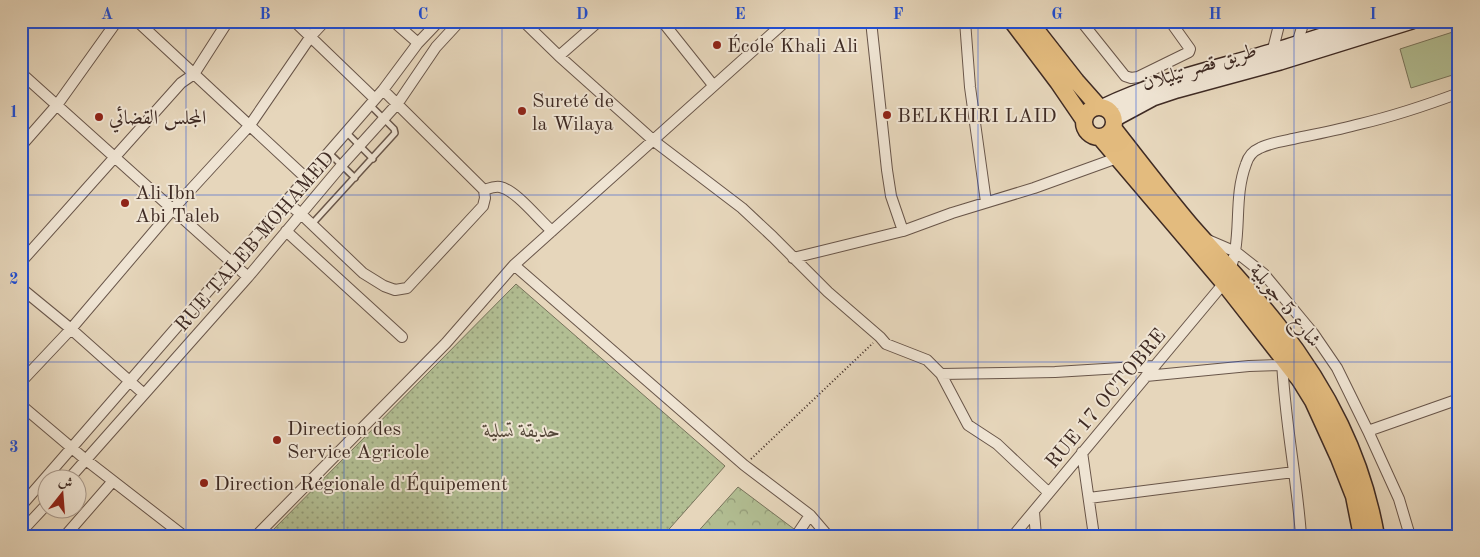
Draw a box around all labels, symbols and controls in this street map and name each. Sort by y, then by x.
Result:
text: A [101,7,113,23]
text: B [259,7,271,23]
text: C [418,7,428,23]
text: D [576,7,588,23]
text: E [734,7,746,23]
text: F [893,7,904,23]
text: G [1051,7,1063,23]
text: H [1208,7,1222,23]
text: I [1369,7,1377,23]
place label: École Khali Ali [727,34,858,57]
marker: École Khali Ali [711,39,723,51]
street label: طريق قصر تيليلان [1140,41,1260,97]
place label: Sureté de la Wilaya [532,92,614,135]
text: 1 [9,105,19,121]
marker: Sureté de la Wilaya [516,105,528,117]
place label: المجلس القضائي [109,106,206,133]
place label: BELKHIRI LAID [897,107,1057,127]
marker: BELKHIRI LAID [881,109,893,121]
marker: المجلس القضائي [93,111,105,123]
street label: RUE TALEB MOHAMED [172,149,339,336]
place label: Ali Ibn Abi Taleb [135,184,219,227]
marker: Ali Ibn Abi Taleb [119,197,131,209]
street label: شارع 5 جويلية [1240,261,1324,355]
text: 2 [9,272,19,288]
street label: RUE 17 OCTOBRE [1043,326,1170,473]
place label: Direction des Service Agricole [287,420,429,463]
park label: حديقة تسلية [482,422,560,443]
marker: Direction des Service Agricole [271,434,283,446]
text: 3 [9,440,19,456]
north arrow [38,470,88,520]
place label: Direction Régionale d'Équipement [214,472,508,495]
text: ش [57,474,74,491]
marker: Direction Régionale d'Équipement [198,477,210,489]

